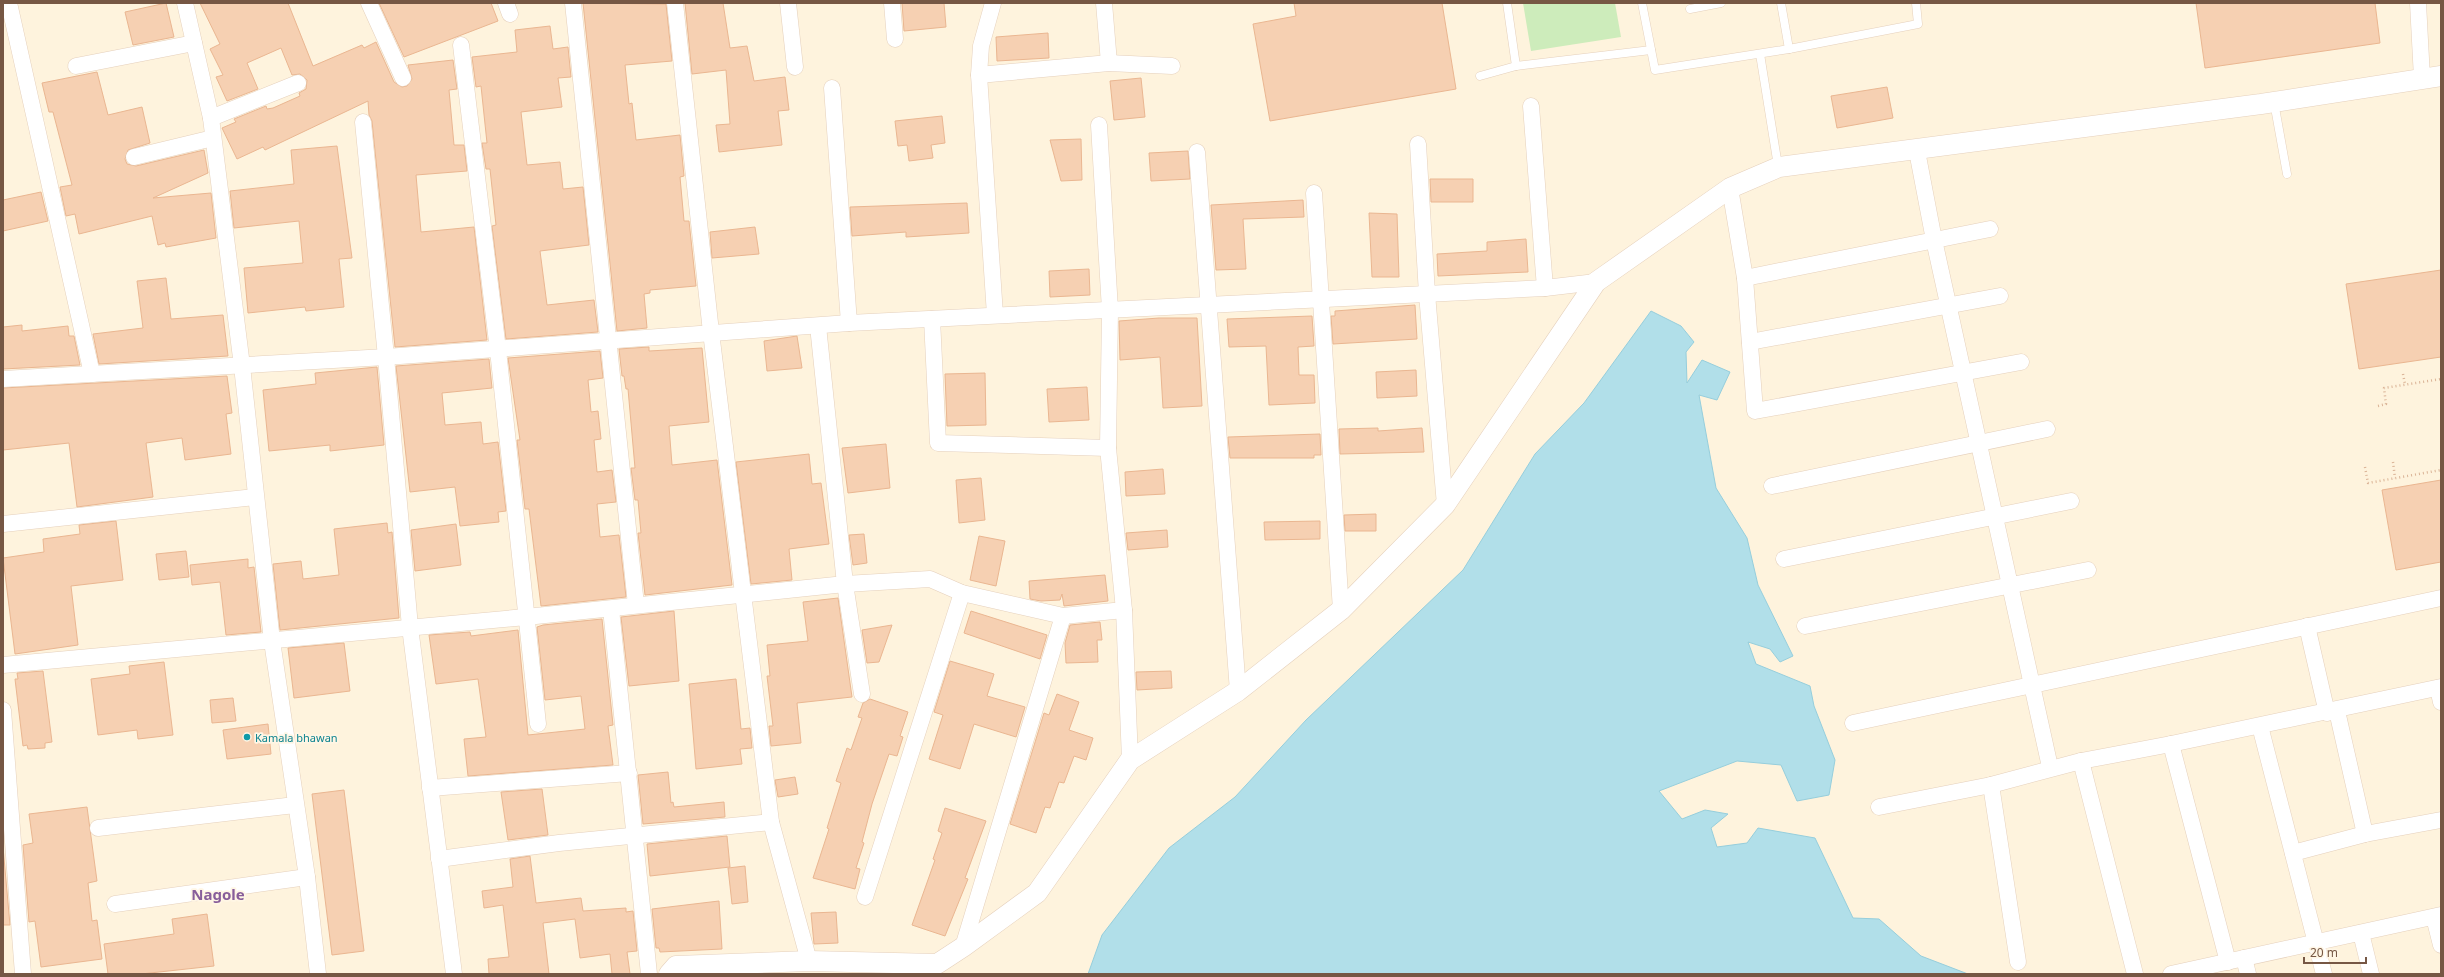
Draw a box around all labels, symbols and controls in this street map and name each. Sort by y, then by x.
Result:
place label: Kamala bhawan [255,730,338,745]
marker: Kamala bhawan [242,732,252,742]
district label: Nagole [191,884,245,904]
scale bar [2304,939,2366,965]
text: 20 m [2310,944,2338,961]

